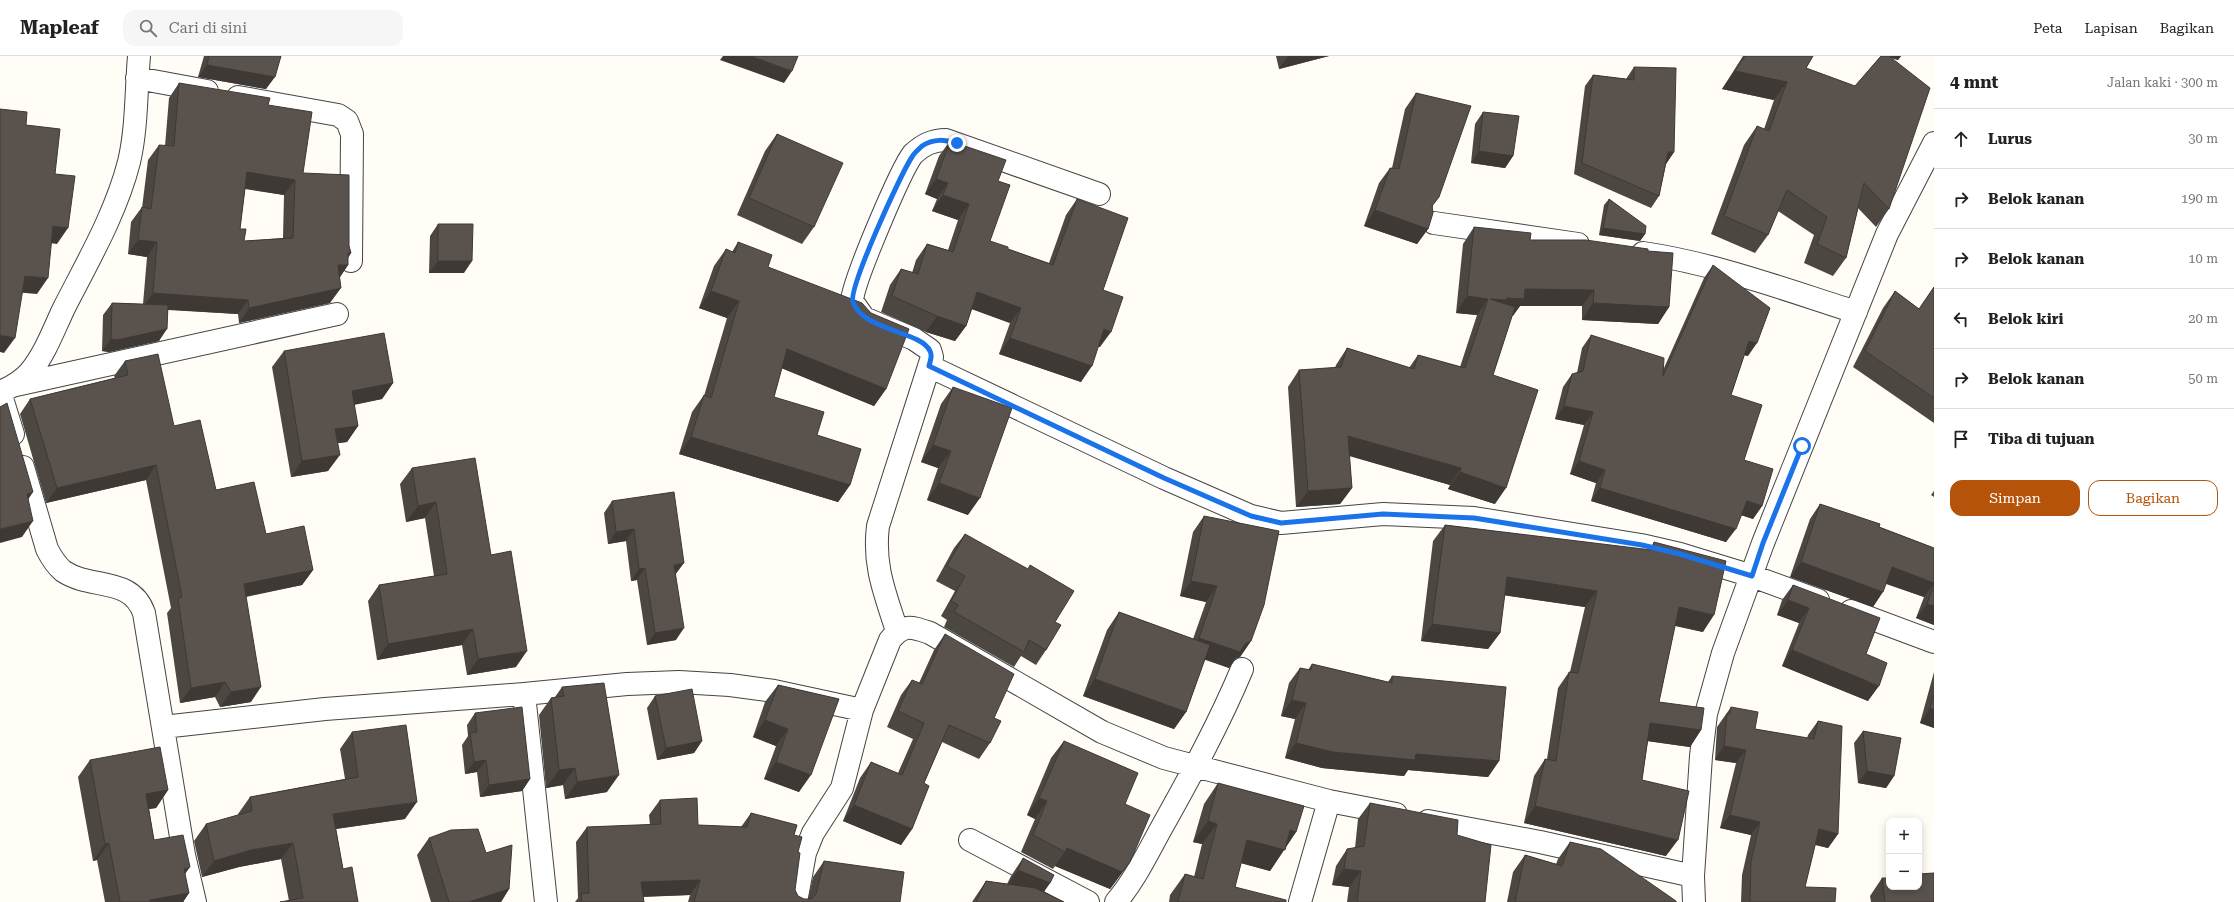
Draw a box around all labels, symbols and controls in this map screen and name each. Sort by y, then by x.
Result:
search box [123,10,403,46]
text: Mapleaf [20,16,99,39]
icon: search [137,17,159,39]
text: Cari di sini [169,19,247,37]
text: Peta [2033,20,2062,36]
text: Lapisan [2084,20,2138,36]
text: Bagikan [2160,20,2214,36]
text: 4 mnt [1950,72,1999,92]
text: Jalan kaki · 300 m [2107,75,2218,90]
icon: ahead [1950,128,1972,150]
text: Lurus [1988,130,2032,148]
text: 30 m [2188,131,2218,146]
route end [948,134,966,152]
icon: right [1950,188,1972,210]
text: Belok kanan [1988,190,2084,208]
text: 190 m [2181,191,2218,206]
icon: right [1950,248,1972,270]
text: Belok kanan [1988,250,2084,268]
text: 10 m [2188,251,2218,266]
icon: left [1950,308,1972,330]
text: Belok kiri [1988,310,2064,328]
text: 20 m [2188,311,2218,326]
icon: right [1950,368,1972,390]
text: Belok kanan [1988,370,2084,388]
text: 50 m [2188,371,2218,386]
icon: arrive [1950,428,1972,450]
text: Tiba di tujuan [1988,430,2095,448]
route start [1793,437,1811,455]
button: Simpan [1950,480,2080,516]
button: Bagikan [2088,480,2218,516]
map controls [1886,818,1922,890]
button: + [1886,818,1922,854]
button: − [1886,854,1922,890]

